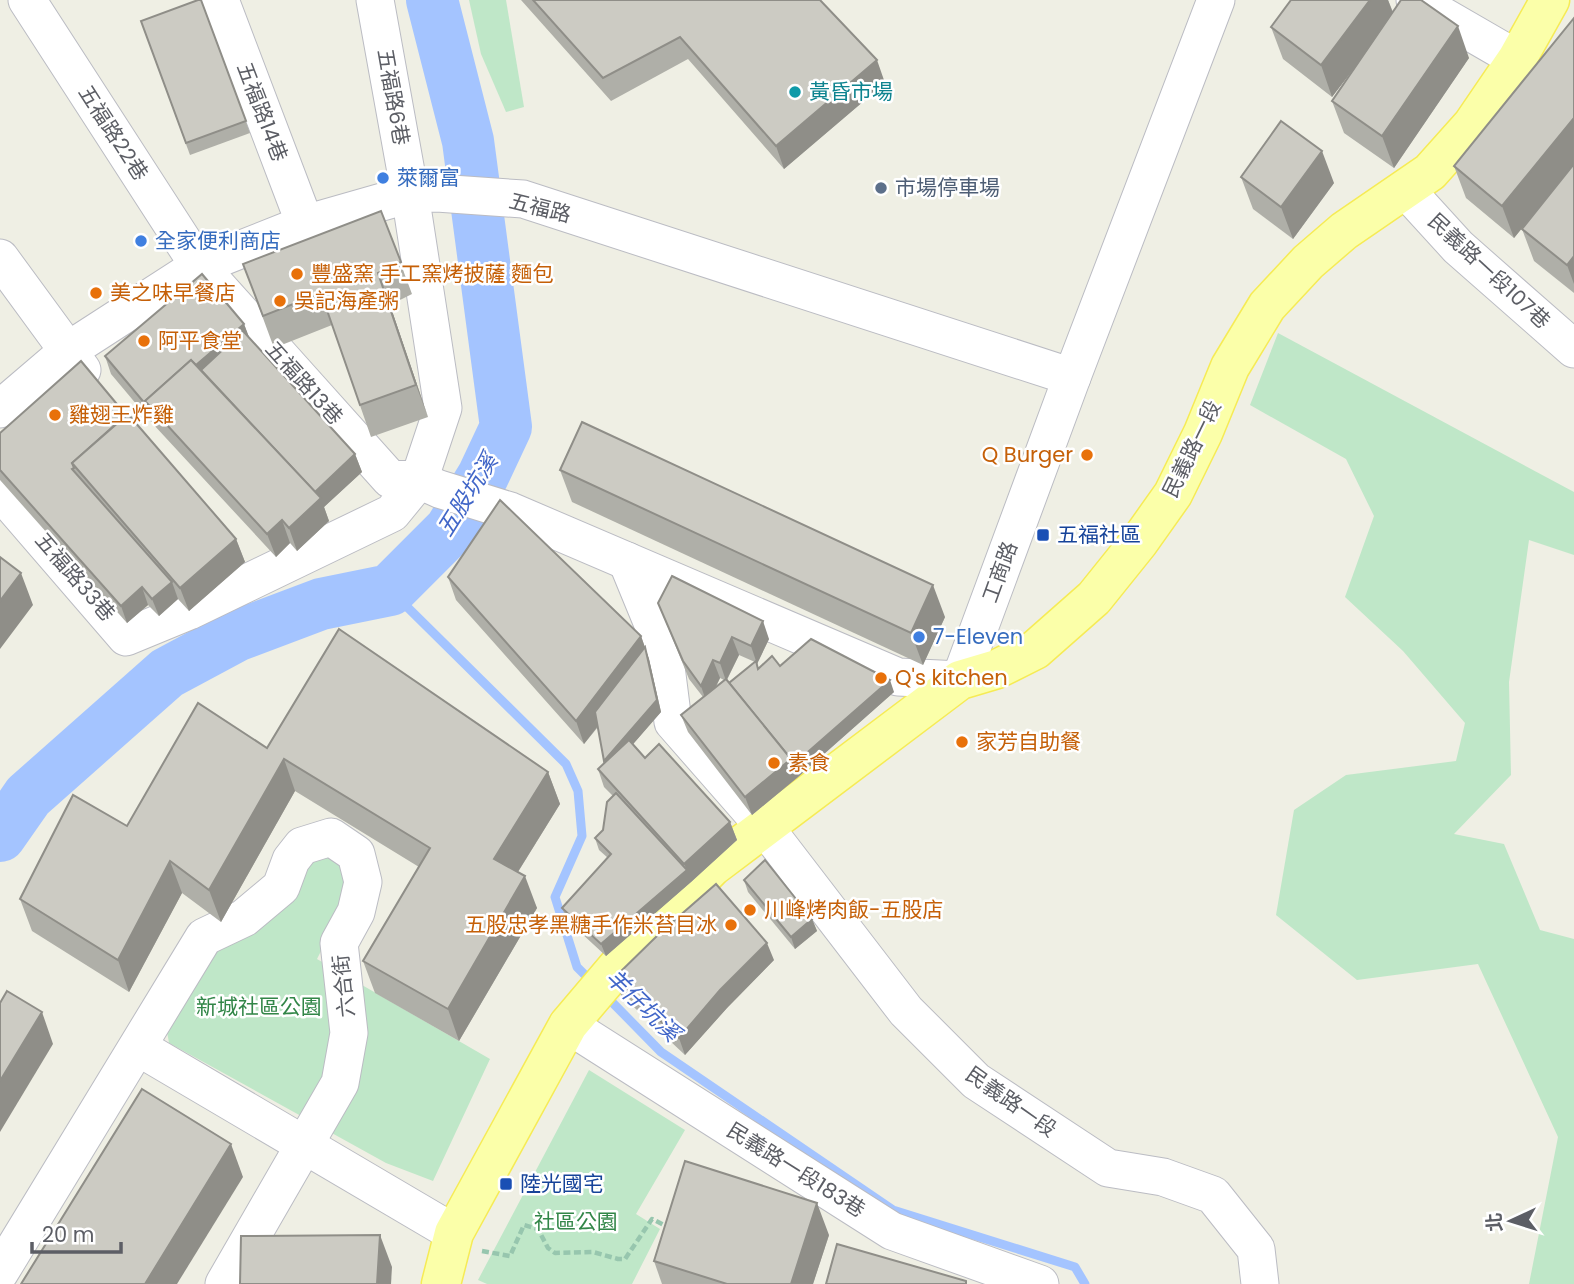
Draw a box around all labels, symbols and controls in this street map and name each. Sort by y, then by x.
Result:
street label: 五福路6巷 [371,46,416,147]
street label: 五福路14巷 [230,58,295,166]
place label: 黃昏市場 [809,77,893,106]
street label: 五福路22巷 [72,79,155,186]
marker: 黃昏市場 [787,84,803,100]
place label: 萊爾富 [397,163,460,192]
marker: 萊爾富 [375,170,391,186]
place label: 市場停車場 [895,173,1000,202]
marker: 市場停車場 [873,180,889,196]
street label: 五福路 [506,186,574,229]
street label: 民義路一段107巷 [1422,206,1557,335]
place label: 全家便利商店 [155,226,281,255]
marker: 全家便利商店 [133,233,149,249]
place label: 豐盛窯 手工窯烤披薩 麵包 [311,259,553,288]
marker: 豐盛窯 手工窯烤披薩 麵包 [289,266,305,282]
place label: 美之味早餐店 [110,278,236,307]
marker: 美之味早餐店 [88,285,104,301]
place label: 吳記海產粥 [294,286,399,315]
marker: 吳記海產粥 [272,293,288,309]
place label: 阿平食堂 [158,326,242,355]
marker: 阿平食堂 [136,333,152,349]
street label: 五福路13巷 [259,335,350,431]
street label: 民義路一段 [1156,395,1228,502]
place label: 雞翅王炸雞 [69,400,174,429]
marker: 雞翅王炸雞 [47,407,63,423]
place label: Q Burger [982,440,1073,469]
water label: 五股坑溪 [429,445,507,542]
marker: Q Burger [1079,447,1095,463]
place label: 五福社區 [1057,520,1141,549]
street label: 五福路33巷 [29,526,122,627]
marker: 五福社區 [1035,527,1051,543]
street label: 工商路 [975,537,1024,606]
place label: 7-Eleven [933,622,1023,651]
marker: 7-Eleven [911,629,927,645]
place label: Q's kitchen [895,663,1008,692]
marker: Q's kitchen [873,670,889,686]
place label: 家芳自助餐 [976,727,1081,756]
marker: 家芳自助餐 [954,734,970,750]
place label: 素食 [788,748,830,777]
marker: 素食 [766,755,782,771]
place label: 川峰烤肉飯-五股店 [764,895,944,924]
marker: 川峰烤肉飯-五股店 [742,902,758,918]
place label: 五股忠孝黑糖手作米苔目冰 [465,910,717,939]
marker: 五股忠孝黑糖手作米苔目冰 [723,917,739,933]
street label: 六合街 [326,953,361,1019]
water label: 羊仔坑溪 [599,962,689,1051]
park label: 新城社區公園 [196,992,322,1021]
street label: 民義路一段 [960,1060,1063,1144]
street label: 民義路一段183巷 [721,1115,871,1224]
place label: 陸光國宅 [520,1169,604,1198]
marker: 陸光國宅 [498,1176,514,1192]
north arrow [1476,1186,1546,1256]
park label: 社區公園 [534,1207,618,1236]
scale bar [32,1210,121,1254]
text: 北 [1480,1212,1509,1233]
text: 20 m [42,1220,95,1249]

